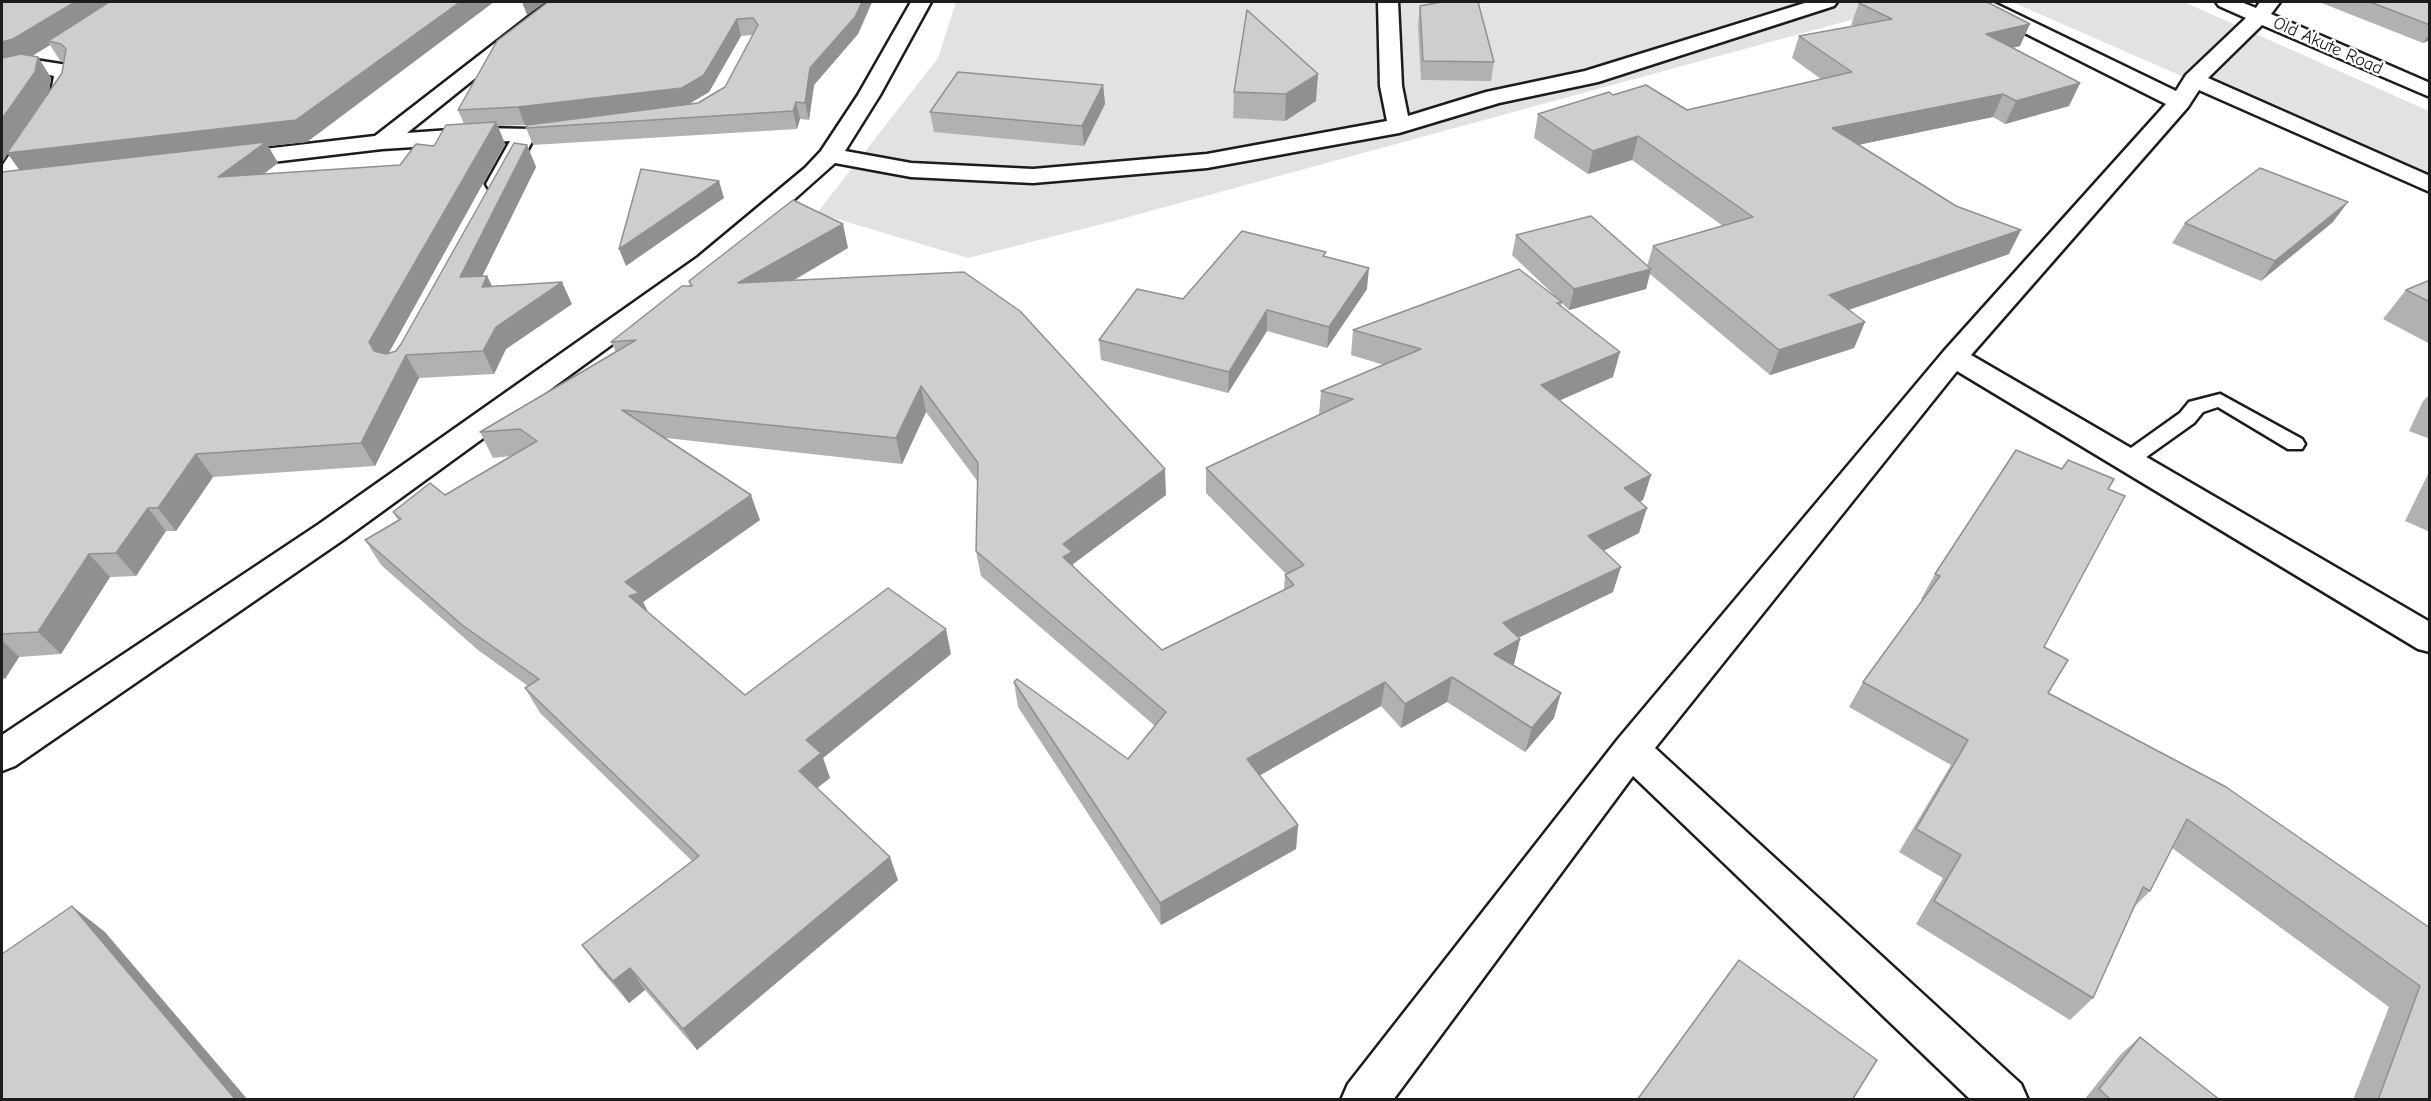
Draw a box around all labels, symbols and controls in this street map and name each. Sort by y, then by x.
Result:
street label: Old Akute Road [2270,12,2386,80]

